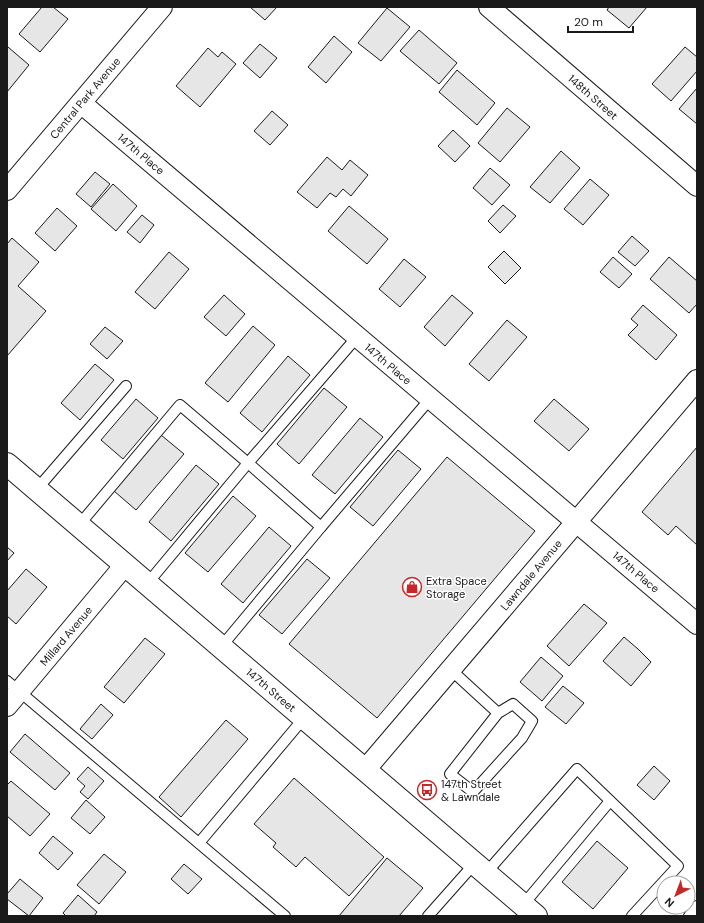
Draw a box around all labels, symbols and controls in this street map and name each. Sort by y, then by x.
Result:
scale bar [568,8,633,34]
text: 20 m [574,14,603,30]
street label: Central Park Avenue [47,54,123,142]
street label: 148th Street [565,72,621,122]
street label: 147th Place [115,130,167,178]
street label: 147th Place [362,340,414,388]
street label: Lawndale Avenue [497,537,565,613]
street label: 147th Place [610,548,662,596]
place label: Extra Space Storage [426,574,487,601]
shop icon: Extra Space Storage [401,576,423,598]
street label: Millard Avenue [37,603,95,669]
street label: 147th Street [243,665,299,715]
place label: 147th Street & Lawndale [441,777,502,804]
bus stop icon: 147th Street & Lawndale [416,779,438,801]
north arrow [656,875,696,915]
text: N [662,895,677,910]

